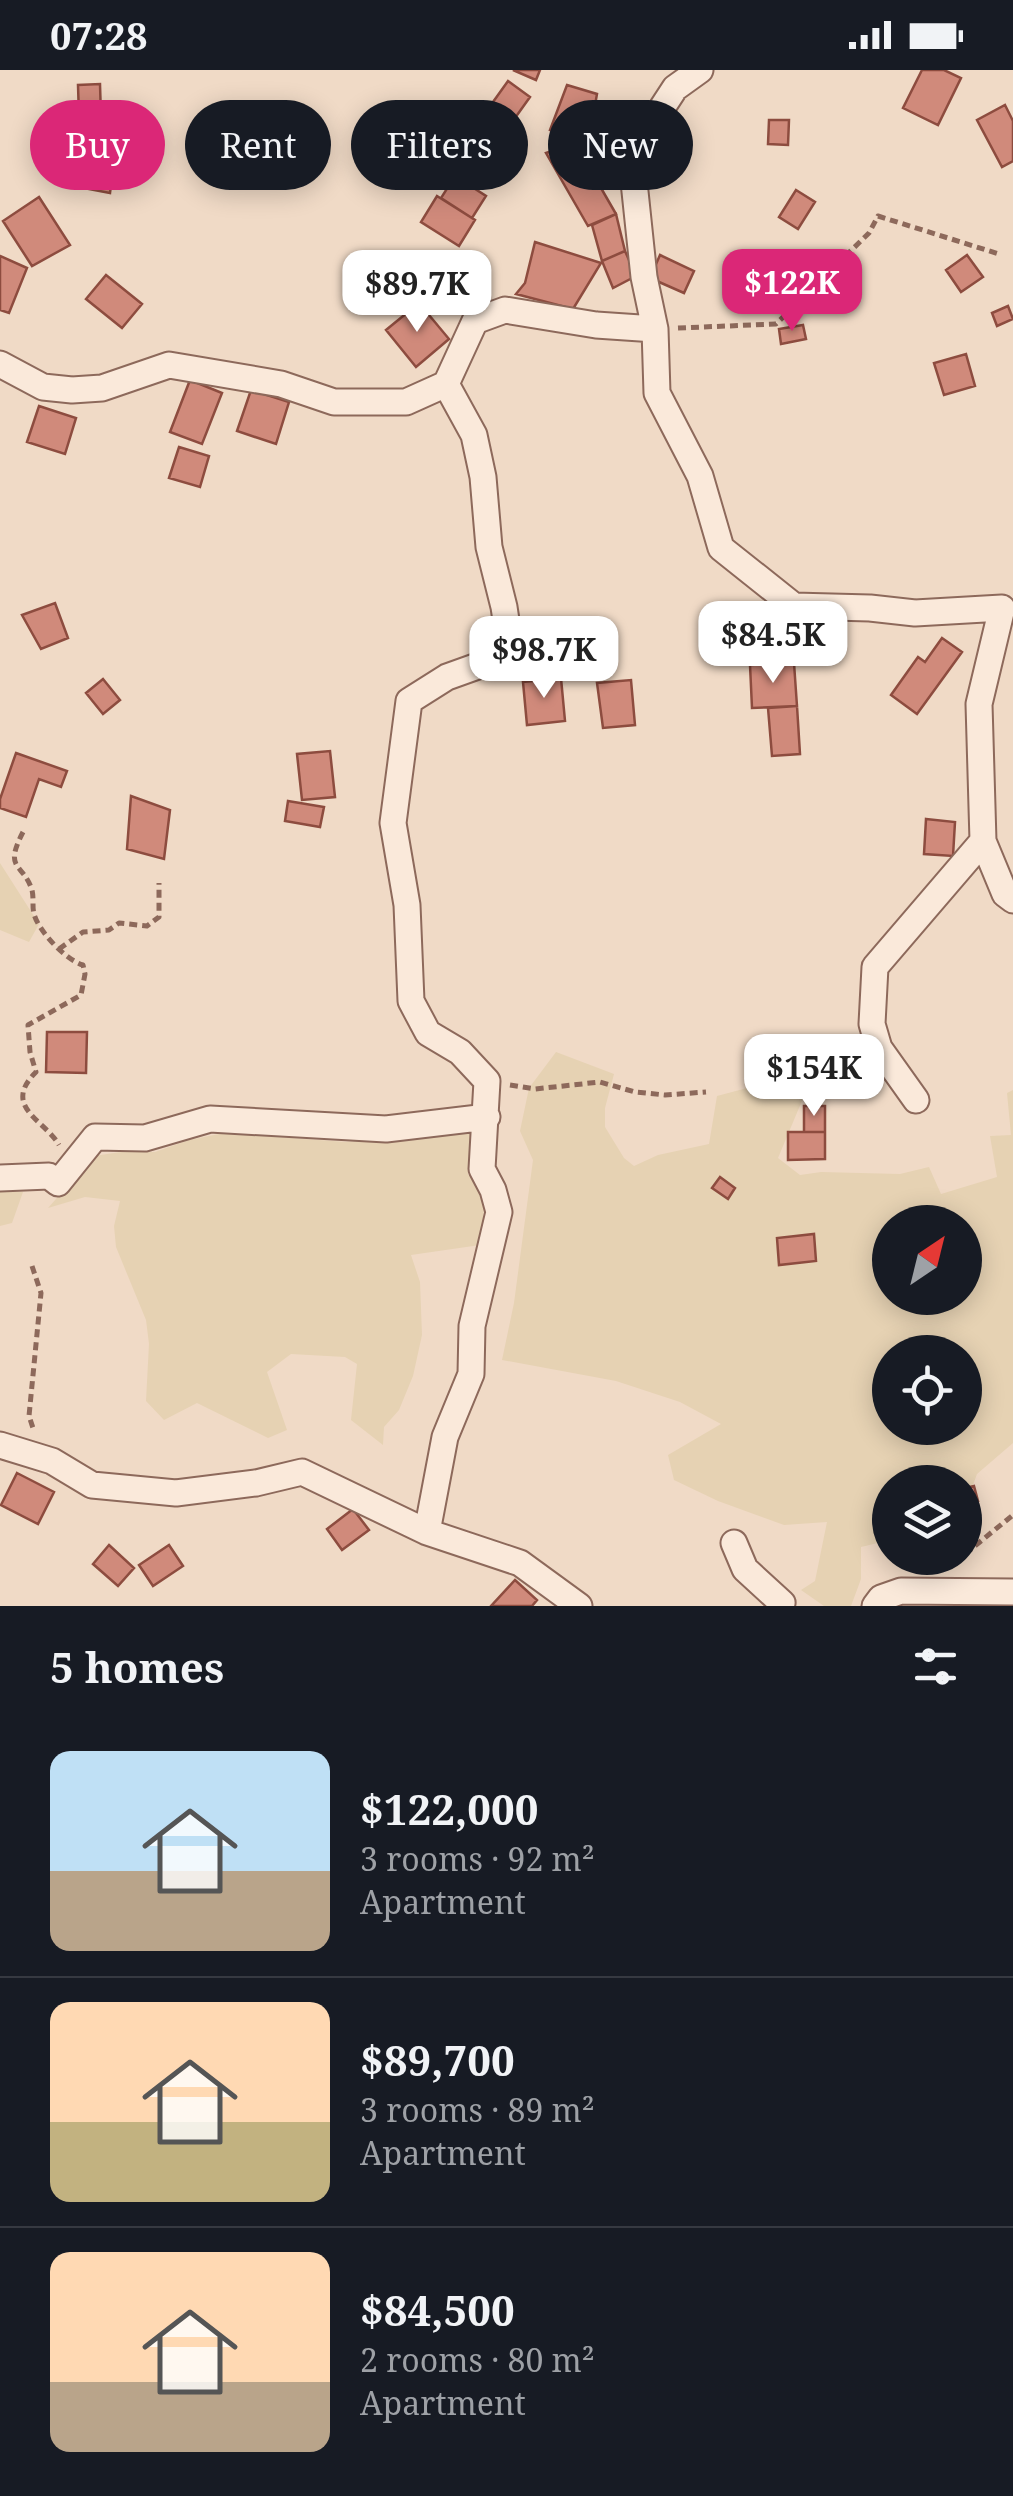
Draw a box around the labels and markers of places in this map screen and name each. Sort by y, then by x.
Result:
pin: $122K [722,249,862,334]
pin: $89.7K [336,250,498,335]
pin: $84.5K [692,601,854,686]
pin: $98.7K [463,616,625,701]
pin: $154K [744,1034,884,1119]

